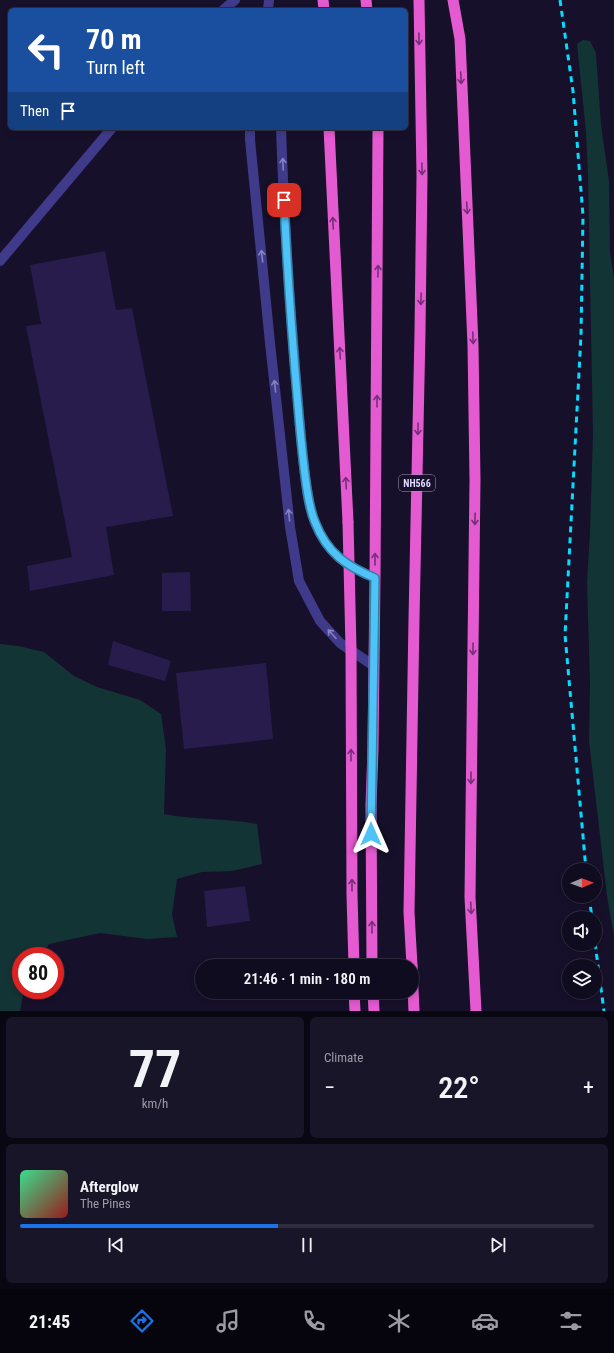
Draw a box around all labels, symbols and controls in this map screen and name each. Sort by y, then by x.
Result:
text: 70 m [86,23,142,56]
icon: left [20,24,72,76]
one-way arrow [415,32,423,45]
text: Turn left [86,57,145,78]
one-way arrow [458,71,465,84]
icon: arrive [57,100,79,122]
text: Then [20,102,49,120]
one-way arrow [279,158,286,171]
one-way arrow [418,162,426,175]
pin [267,183,301,217]
icon: arrive [273,189,295,211]
one-way arrow [463,201,471,214]
one-way arrow [330,217,337,230]
one-way arrow [258,250,265,263]
one-way arrow [374,265,382,278]
one-way arrow [417,292,425,305]
one-way arrow [469,331,476,344]
one-way arrow [336,347,343,360]
one-way arrow [271,380,278,393]
one-way arrow [373,395,380,408]
one-way arrow [414,422,422,435]
road number: NH566 [399,475,435,491]
one-way arrow [342,477,349,490]
one-way arrow [285,509,292,522]
one-way arrow [471,512,479,525]
one-way arrow [371,553,379,566]
one-way arrow [328,630,337,640]
one-way arrow [469,642,476,655]
one-way arrow [347,749,355,762]
one-way arrow [467,771,475,784]
position arrow [350,813,392,855]
north arrow [562,863,602,903]
map controls [562,863,602,999]
one-way arrow [348,879,356,892]
one-way arrow [467,901,474,914]
button: sound [562,911,602,951]
one-way arrow [368,921,376,934]
speed limit sign: 80 [12,947,64,999]
button: layers [562,959,602,999]
text: 21:46 · 1 min · 180 m [244,970,370,988]
text: 77 [129,1039,181,1100]
text: Climate [324,1050,363,1065]
text: 22° [438,1070,480,1105]
text: − [324,1075,335,1100]
text: + [583,1075,594,1100]
text: km/h [142,1096,168,1111]
text: Afterglow [80,1178,139,1196]
text: The Pines [80,1196,131,1211]
icon: previous [105,1234,127,1256]
icon: pause [296,1234,318,1256]
icon: next [487,1234,509,1256]
icon: directions [128,1307,156,1335]
icon: music [214,1307,242,1335]
icon: phone [300,1307,328,1335]
icon: climate [385,1307,413,1335]
icon: car [471,1307,499,1335]
icon: filters [557,1307,585,1335]
text: 21:45 [29,1311,70,1332]

